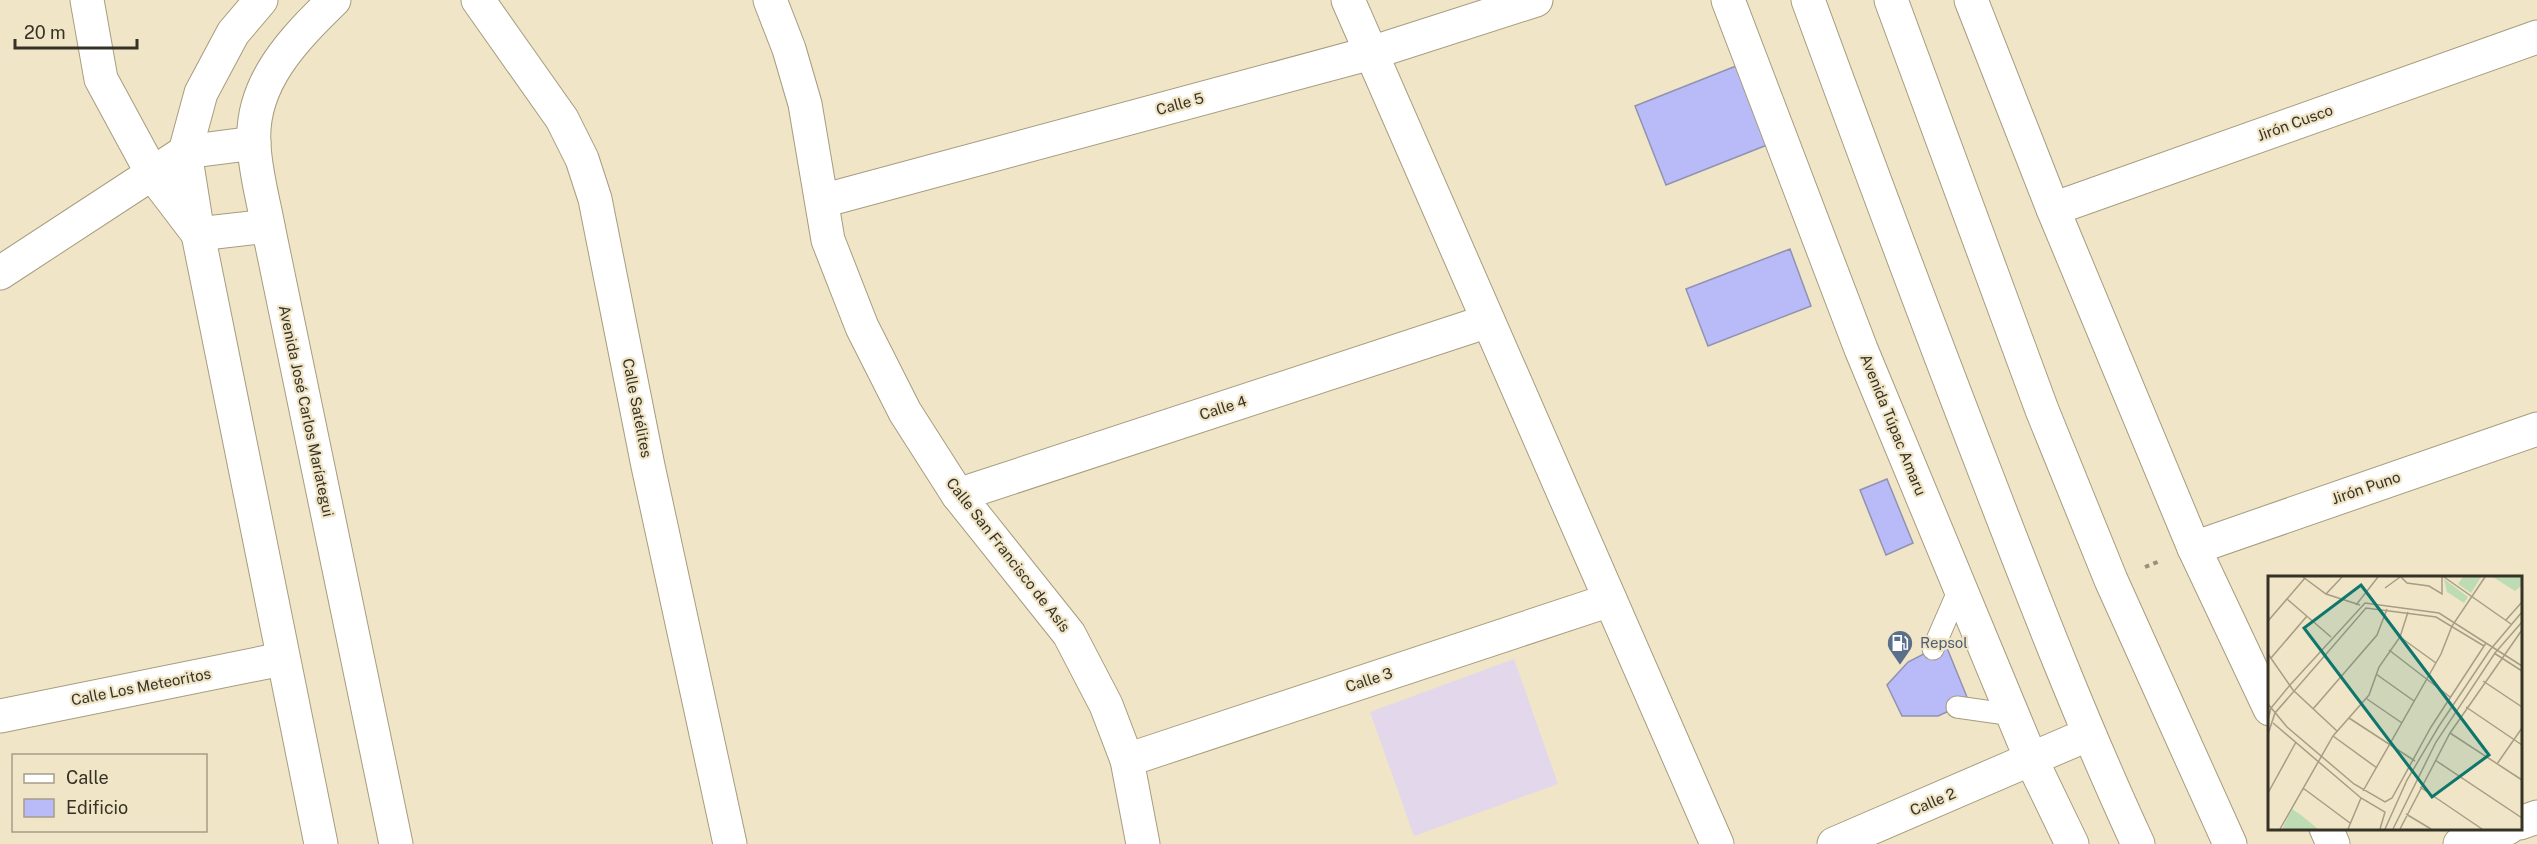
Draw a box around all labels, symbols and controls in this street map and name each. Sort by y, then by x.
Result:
scale bar [15,12,136,50]
text: 20 m [24,22,66,43]
street label: Calle 5 [1154,89,1206,118]
street label: Jirón Cusco [2255,101,2335,144]
street label: Avenida José Carlos Maríategui [276,304,337,518]
street label: Avenida Túpac Amaru [1857,352,1930,498]
street label: Calle Satélites [620,357,655,459]
street label: Calle 4 [1197,392,1249,423]
street label: Jirón Puno [2329,468,2402,507]
street label: Calle San Francisco de Asís [943,474,1074,635]
inset map [2268,576,2522,829]
fuel station icon: Repsol [1885,628,1915,666]
place label: Repsol [1920,634,1968,651]
street label: Calle 3 [1343,664,1395,695]
street label: Calle Los Meteoritos [69,665,212,708]
legend [12,754,207,832]
text: Calle [66,767,109,788]
street label: Calle 2 [1907,784,1958,819]
text: Edificio [66,797,128,818]

